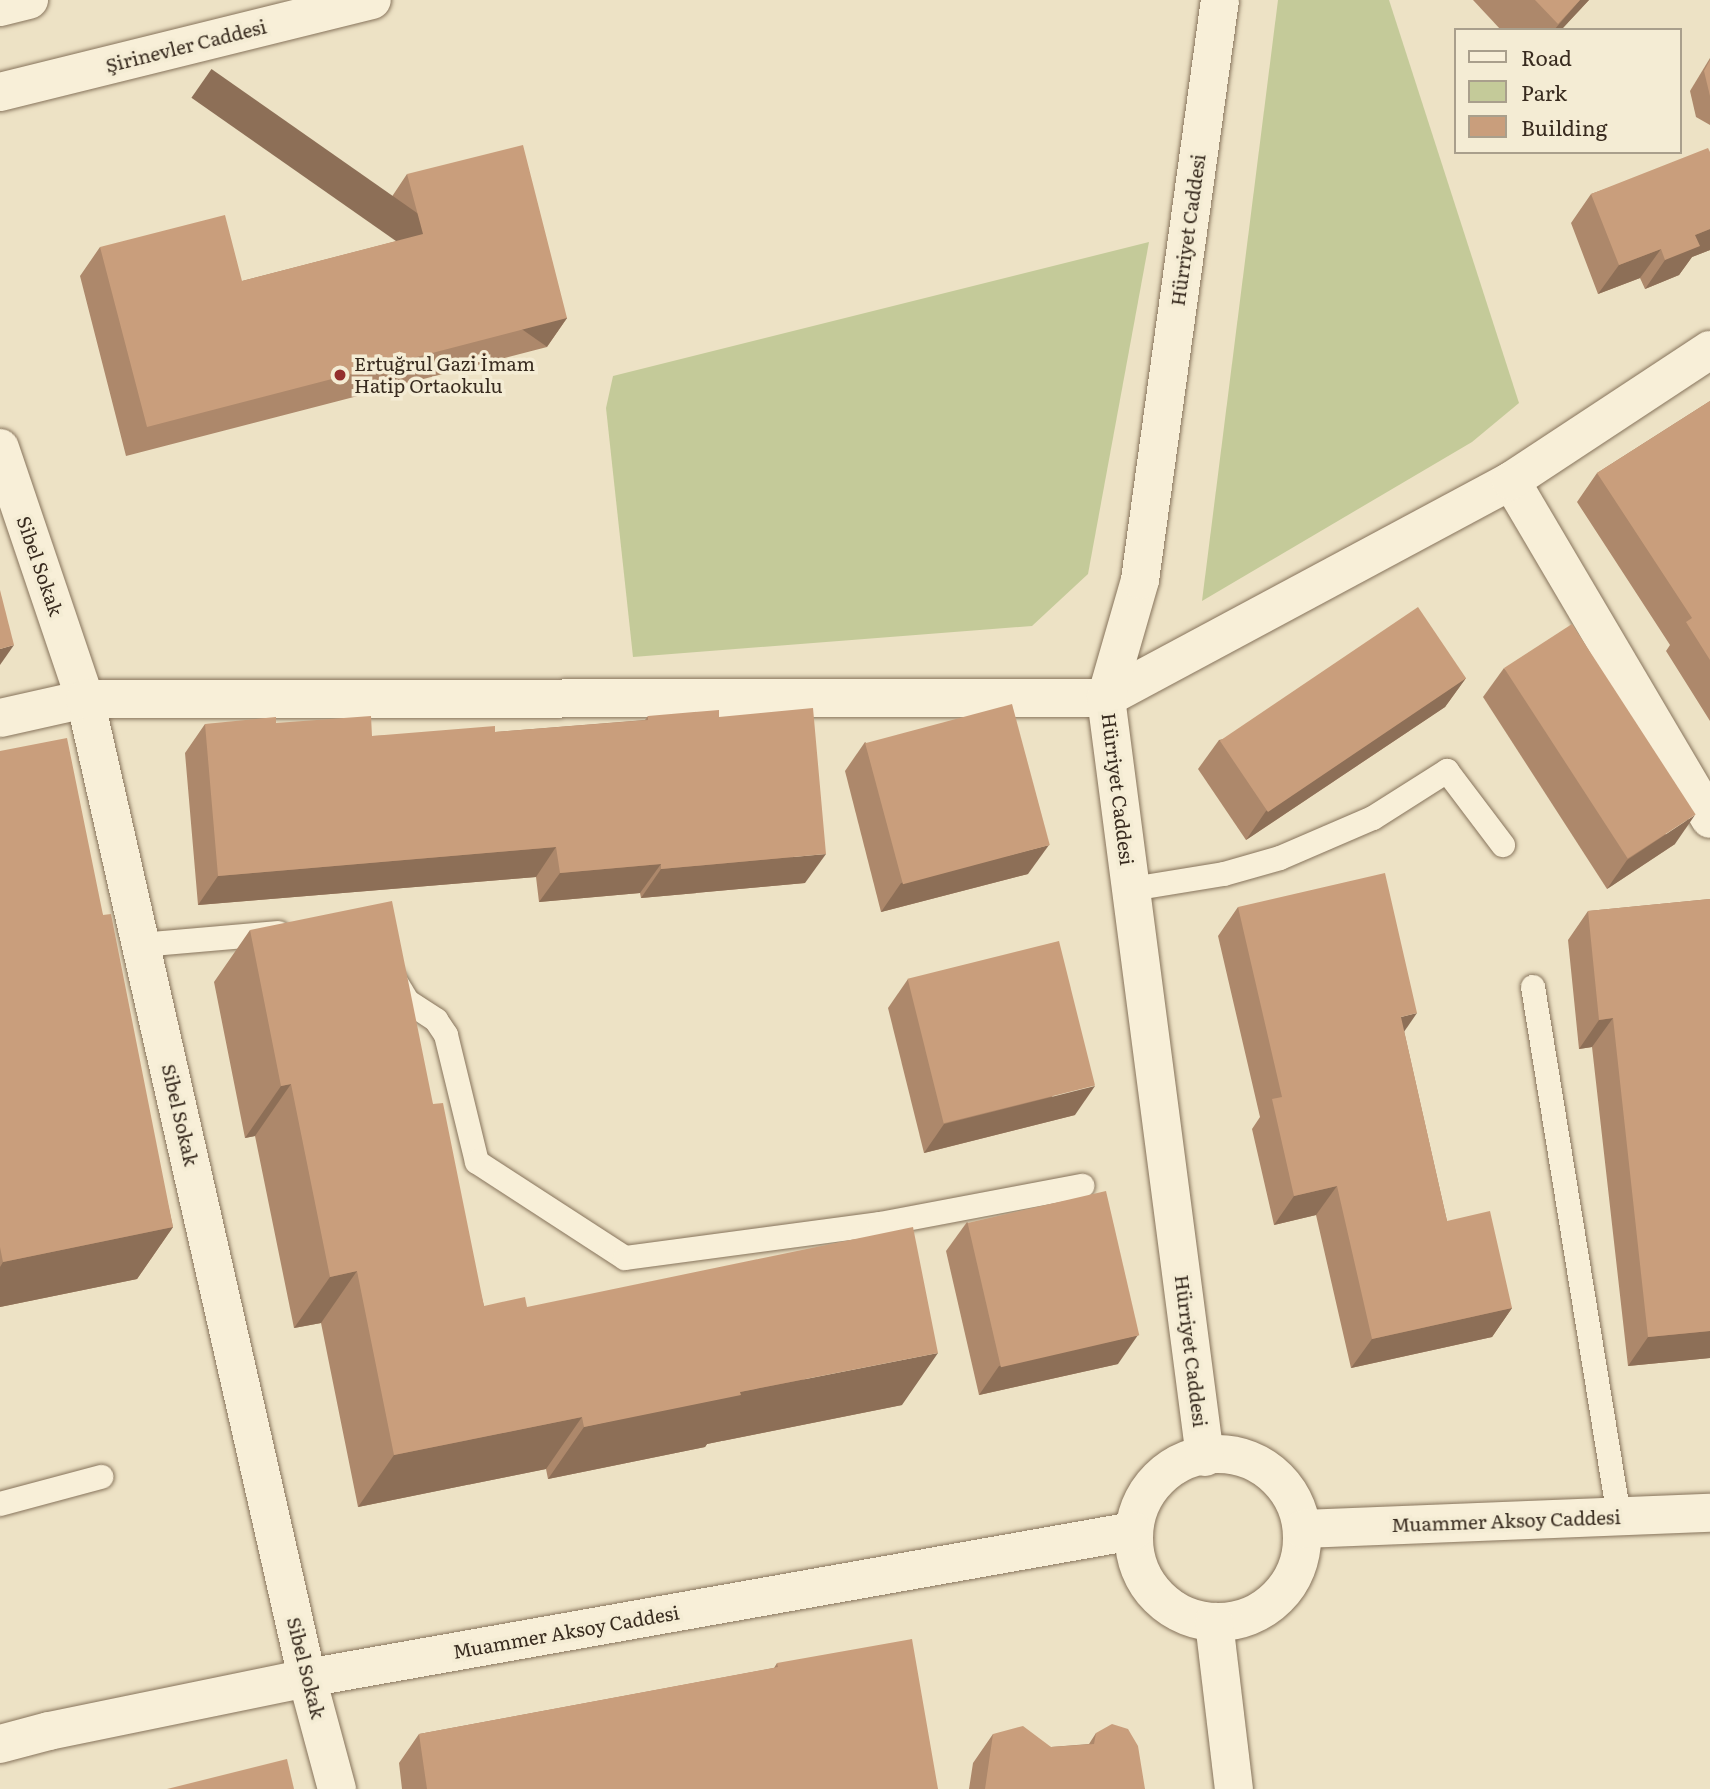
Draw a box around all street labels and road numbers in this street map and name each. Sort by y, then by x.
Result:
street label: Şirinevler Caddesi [103,15,269,77]
street label: Hürriyet Caddesi [1166,152,1210,308]
street label: Sibel Sokak [12,513,68,619]
street label: Hürriyet Caddesi [1097,711,1139,867]
street label: Sibel Sokak [157,1062,203,1168]
street label: Hürriyet Caddesi [1170,1273,1212,1429]
street label: Muammer Aksoy Caddesi [1391,1506,1621,1536]
street label: Muammer Aksoy Caddesi [451,1601,681,1663]
street label: Sibel Sokak [282,1615,330,1721]

